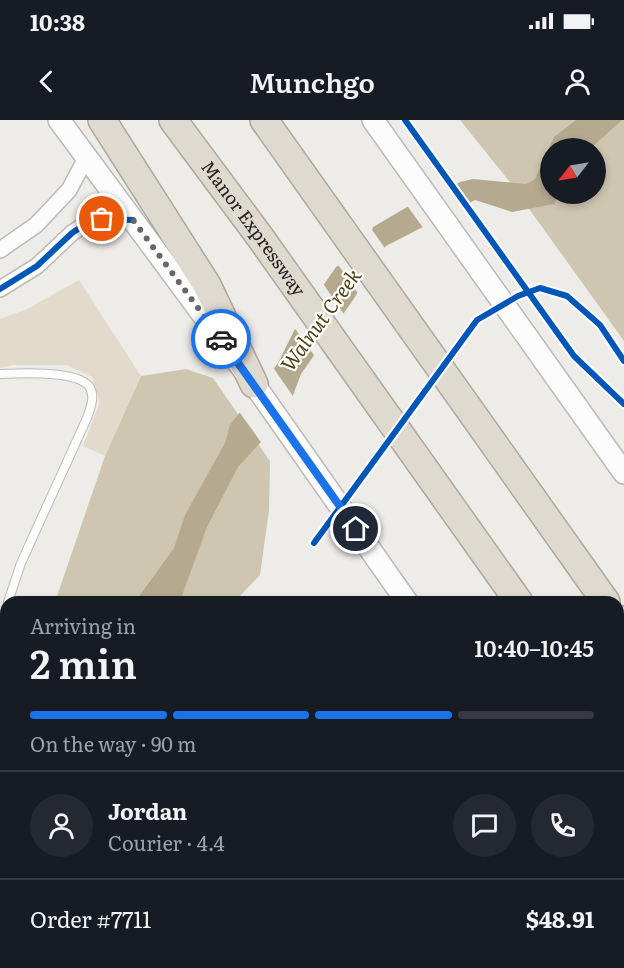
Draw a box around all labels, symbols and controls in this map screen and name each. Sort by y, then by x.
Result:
text: 10:38 [30,5,85,38]
text: Munchgo [249,61,375,101]
icon: back [30,65,63,98]
icon: person [561,65,594,98]
north arrow [540,138,606,204]
map controls [540,138,606,204]
street label: Manor Expressway [196,154,313,302]
pin [76,193,127,244]
icon: bag [85,202,118,235]
water label: Walnut Creek [272,261,367,376]
courier [191,309,251,369]
icon: car [205,323,238,356]
pin [330,503,381,554]
icon: home [339,512,372,545]
text: Arriving in [30,610,136,640]
text: 10:40–10:45 [474,631,594,664]
text: 2 min [30,633,137,691]
text: On the way · 90 m [30,728,196,758]
button: person [30,794,93,857]
text: Jordan [108,794,187,827]
button: chat [453,794,516,857]
button: phone [531,794,594,857]
text: Courier · 4.4 [108,827,225,857]
text: Order #7711 [30,902,151,935]
text: $48.91 [526,902,594,935]

